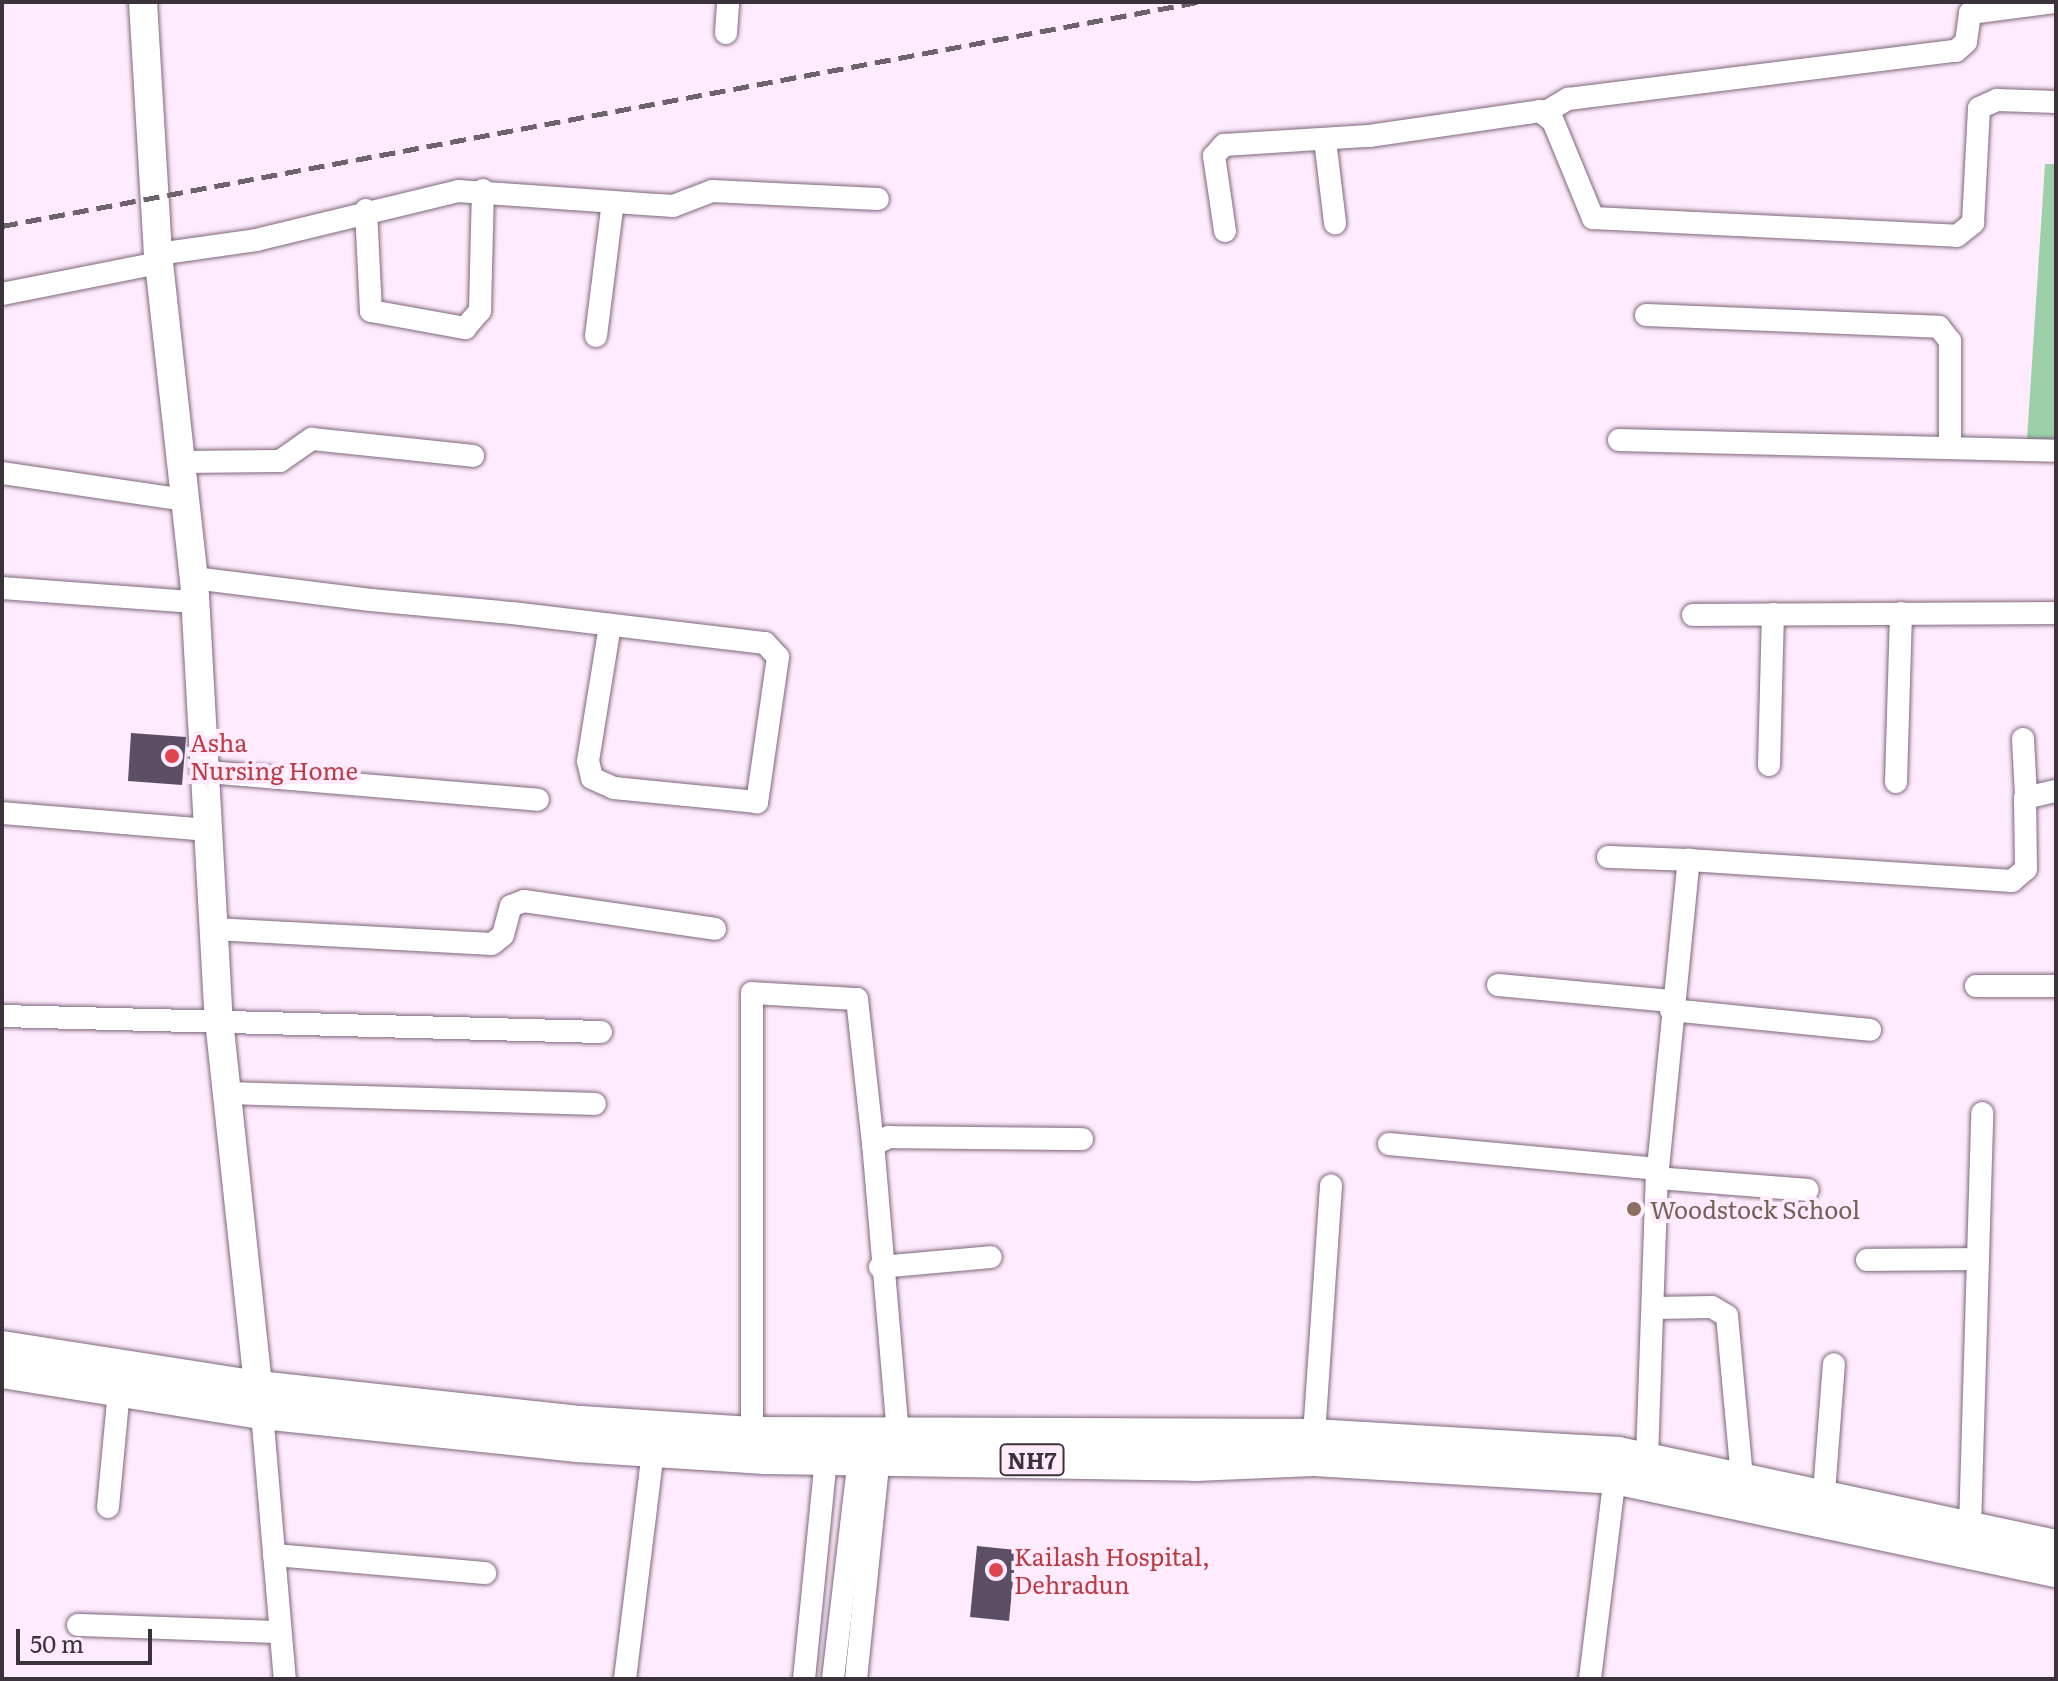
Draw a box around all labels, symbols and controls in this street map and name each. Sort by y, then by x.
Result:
place label: Asha Nursing Home [190,728,358,784]
marker: Asha Nursing Home [161,745,183,767]
place label: Woodstock School [1650,1195,1860,1223]
marker: Woodstock School [1625,1200,1643,1218]
road number: NH7 [998,1442,1066,1478]
place label: Kailash Hospital, Dehradun [1014,1542,1210,1598]
marker: Kailash Hospital, Dehradun [985,1559,1007,1581]
scale bar [20,1613,156,1663]
text: 50 m [30,1625,84,1660]

